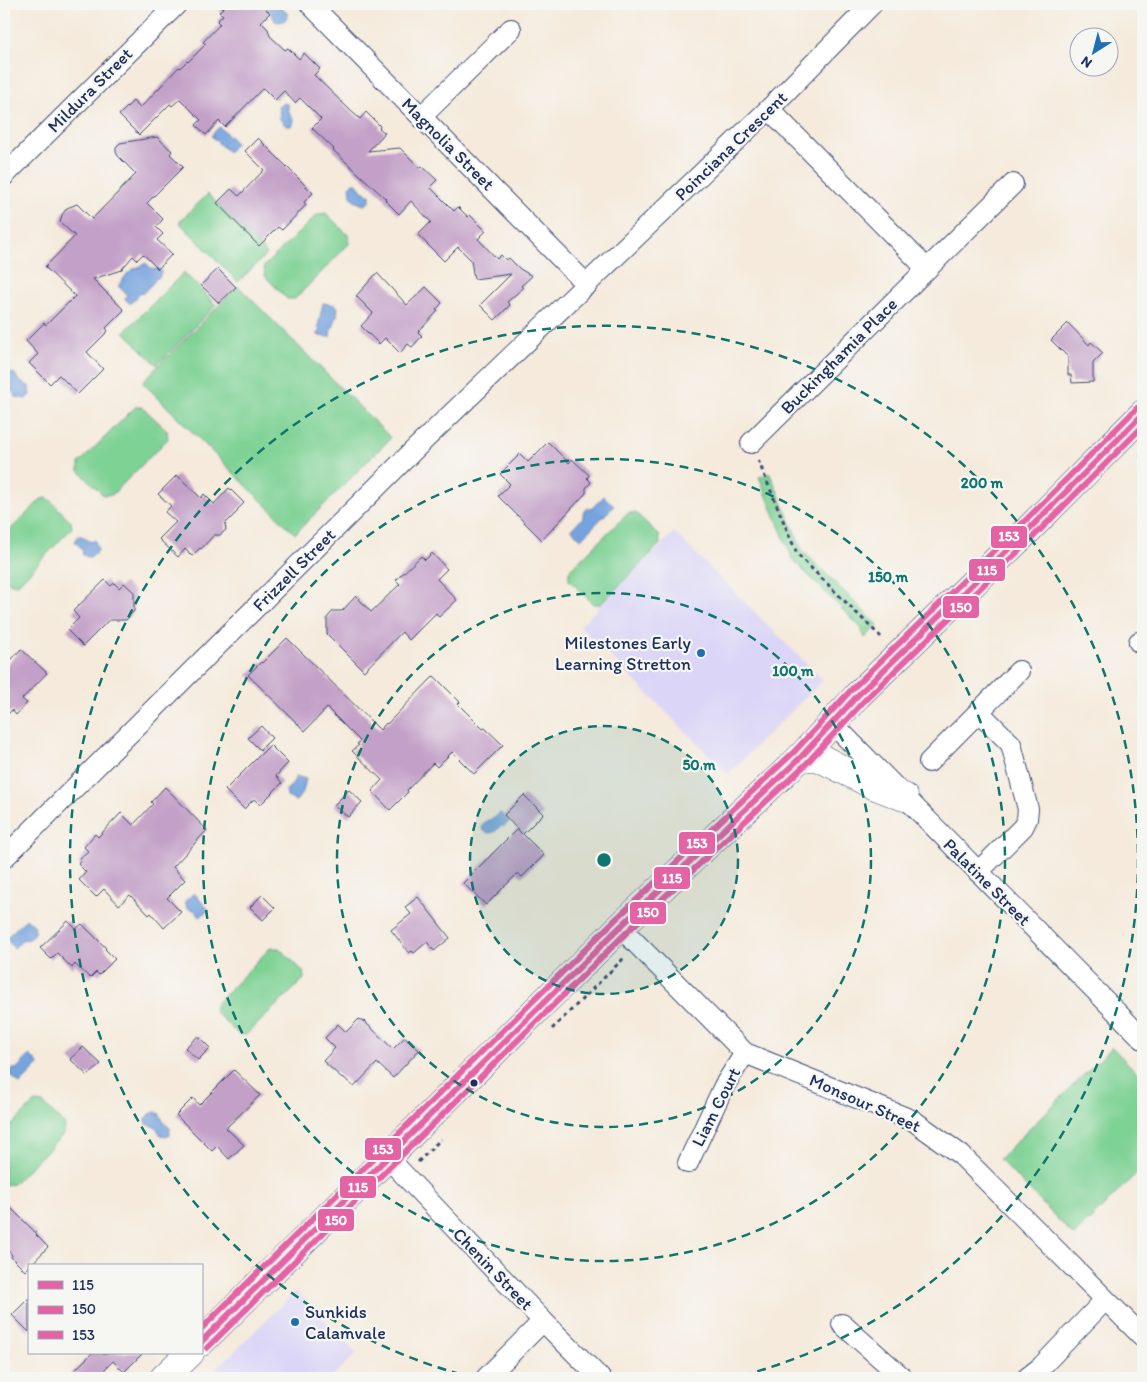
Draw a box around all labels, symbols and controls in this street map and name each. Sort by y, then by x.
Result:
north arrow [1070,28,1120,78]
street label: Mildura Street [43,43,137,137]
text: N [1078,52,1095,72]
street label: Poinciana Crescent [670,86,792,205]
street label: Magnolia Street [397,93,499,195]
street label: Buckinghamia Place [776,293,902,419]
text: 200 m [961,474,1004,492]
street label: Frizzell Street [248,524,340,616]
line badge: 153 [990,525,1028,549]
text: 153 [998,528,1020,545]
line badge: 115 [968,558,1006,582]
text: 115 [977,562,998,579]
text: 150 m [868,568,908,586]
line badge: 150 [942,595,980,619]
text: 150 [950,599,973,616]
place label: Milestones Early Learning Stretton [555,632,692,675]
marker: Milestones Early Learning Stretton [695,647,707,659]
text: 100 m [772,662,814,680]
text: 50 m [682,756,716,774]
line badge: 153 [678,831,716,855]
street label: Palatine Street [939,834,1036,931]
text: 153 [686,835,708,852]
centre of rings [595,851,613,869]
line badge: 115 [653,866,691,890]
text: 115 [662,870,683,887]
line badge: 150 [629,901,667,925]
text: 150 [637,904,660,921]
street label: Liam Court [687,1064,745,1150]
street label: Monsour Street [806,1069,924,1137]
unlabelled marker [469,1078,479,1088]
line badge: 153 [364,1137,402,1161]
text: 153 [372,1141,394,1158]
line badge: 115 [339,1175,377,1199]
text: 115 [348,1179,369,1196]
line badge: 150 [317,1208,355,1232]
text: 150 [325,1212,348,1229]
street label: Chenin Street [448,1223,538,1315]
legend [28,1264,202,1354]
text: 115 [72,1276,94,1294]
text: 150 [72,1300,96,1318]
place label: Sunkids Calamvale [305,1301,386,1344]
marker: Sunkids Calamvale [289,1316,301,1328]
text: 153 [72,1326,95,1344]

